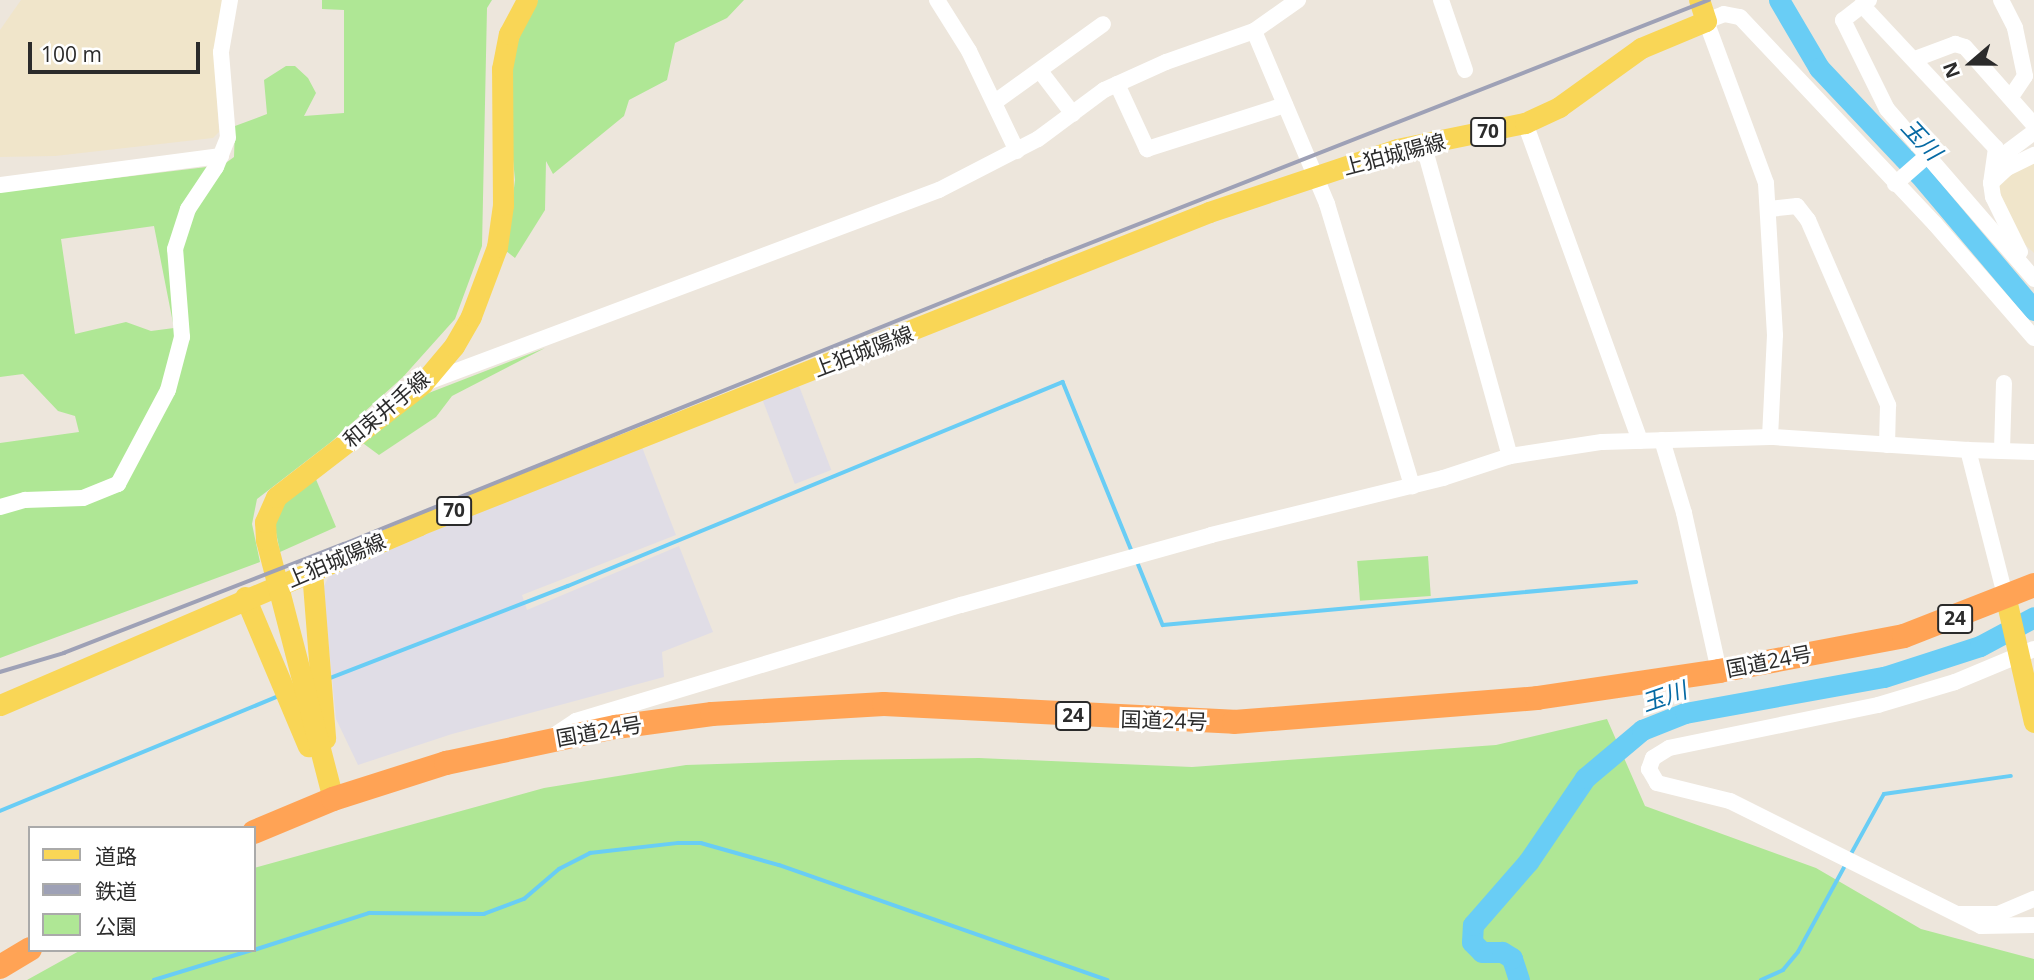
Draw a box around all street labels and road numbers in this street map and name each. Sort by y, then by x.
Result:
road number: 70 [1469,116,1507,148]
street label: 上狛城陽線 [1340,128,1448,180]
street label: 上狛城陽線 [809,320,917,382]
street label: 和束井手線 [338,366,434,452]
road number: 70 [435,496,473,526]
street label: 上狛城陽線 [283,528,389,592]
road number: 24 [1936,604,1974,634]
street label: 国道24号 [1724,640,1814,682]
road number: 24 [1054,701,1092,732]
street label: 国道24号 [1120,706,1208,734]
street label: 国道24号 [554,711,644,751]

